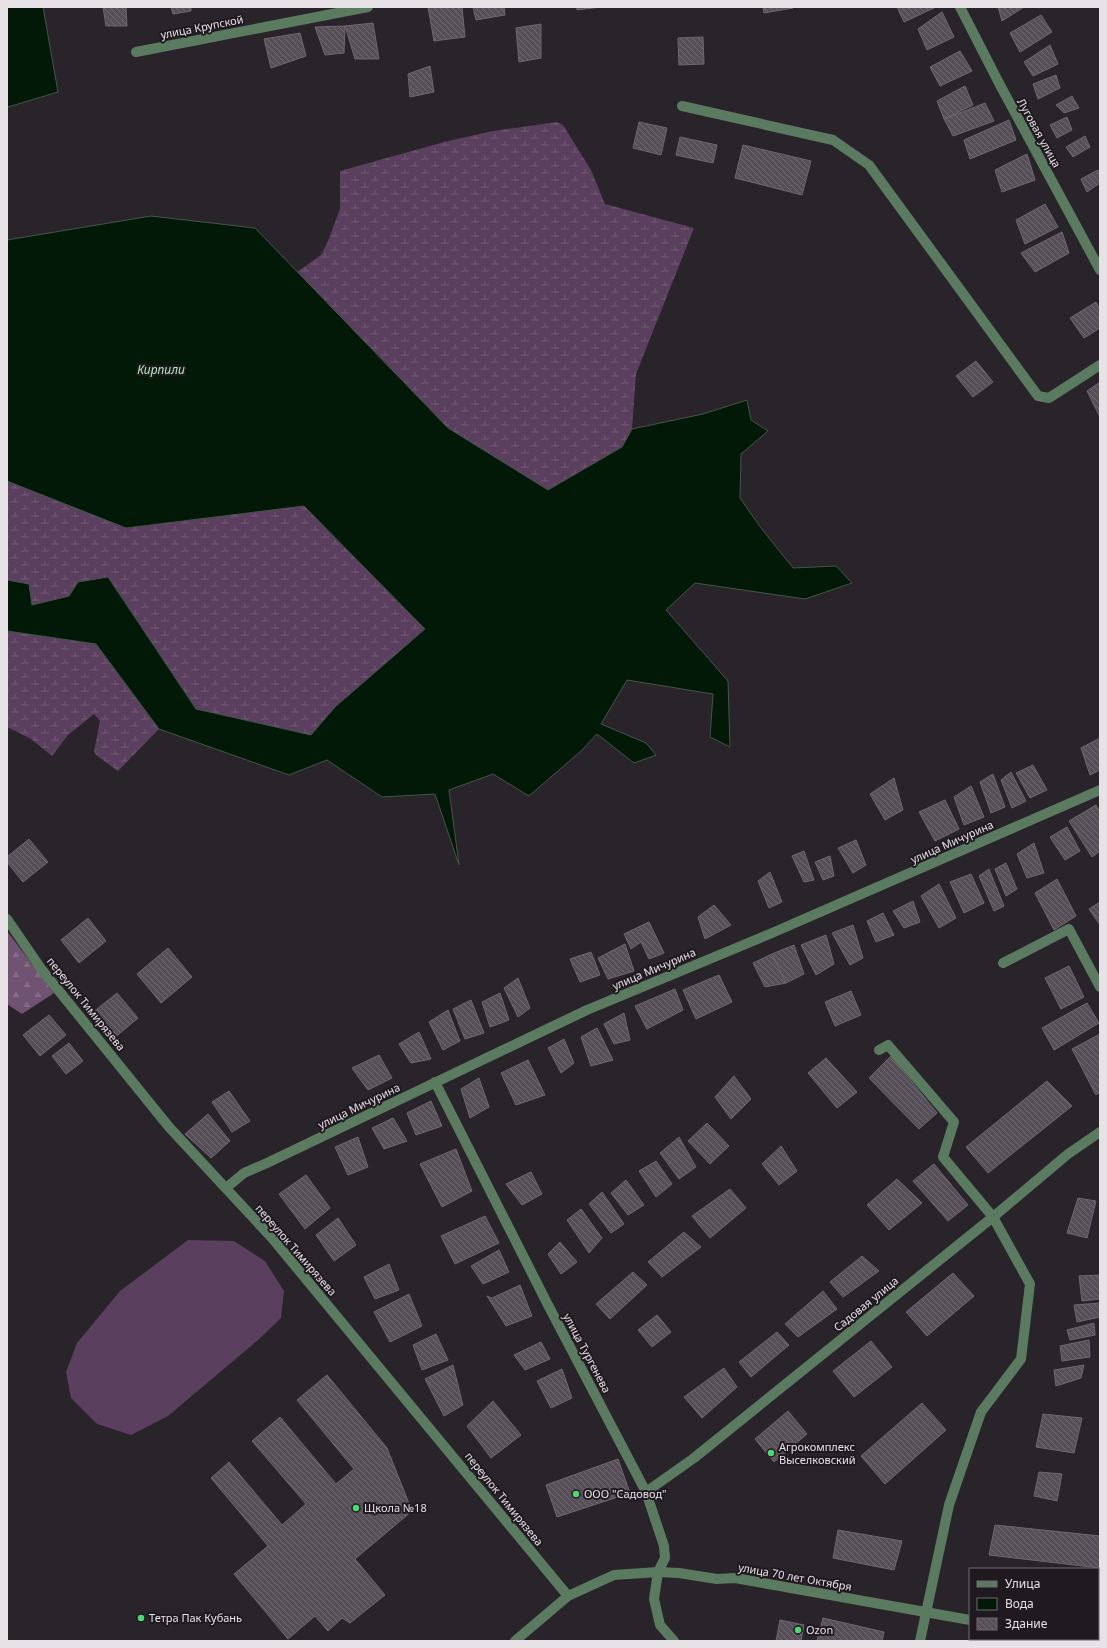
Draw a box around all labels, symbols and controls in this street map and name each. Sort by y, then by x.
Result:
street label: улица Крупской [159,11,245,42]
street label: Луговая улица [1014,95,1065,170]
water label: Кирпили [137,361,185,378]
street label: улица Мичурина [908,817,996,867]
street label: улица Мичурина [610,944,698,993]
street label: переулок Тимирязева [44,954,129,1054]
street label: улица Мичурина [315,1079,402,1132]
street label: переулок Тимирязева [253,1201,340,1299]
street label: Садовая улица [830,1273,901,1334]
street label: улица Тургенева [560,1310,615,1395]
place label: Агрокомплекс Выселковский [779,1439,856,1467]
marker: Агрокомплекс Выселковский [766,1448,776,1458]
street label: переулок Тимирязева [462,1449,547,1549]
place label: ООО "Садовод" [584,1486,667,1501]
marker: ООО "Садовод" [571,1489,581,1499]
place label: Щкола №18 [364,1500,427,1515]
marker: Щкола №18 [351,1503,361,1513]
street label: улица 70 лет Октября [737,1559,853,1594]
legend [969,1568,1099,1640]
text: Улица [1005,1575,1040,1592]
text: Вода [1005,1595,1034,1612]
place label: Тетра Пак Кубань [149,1610,242,1625]
marker: Тетра Пак Кубань [136,1613,146,1623]
text: Здание [1005,1615,1048,1632]
place label: Ozon [806,1622,833,1637]
marker: Ozon [793,1625,803,1635]

